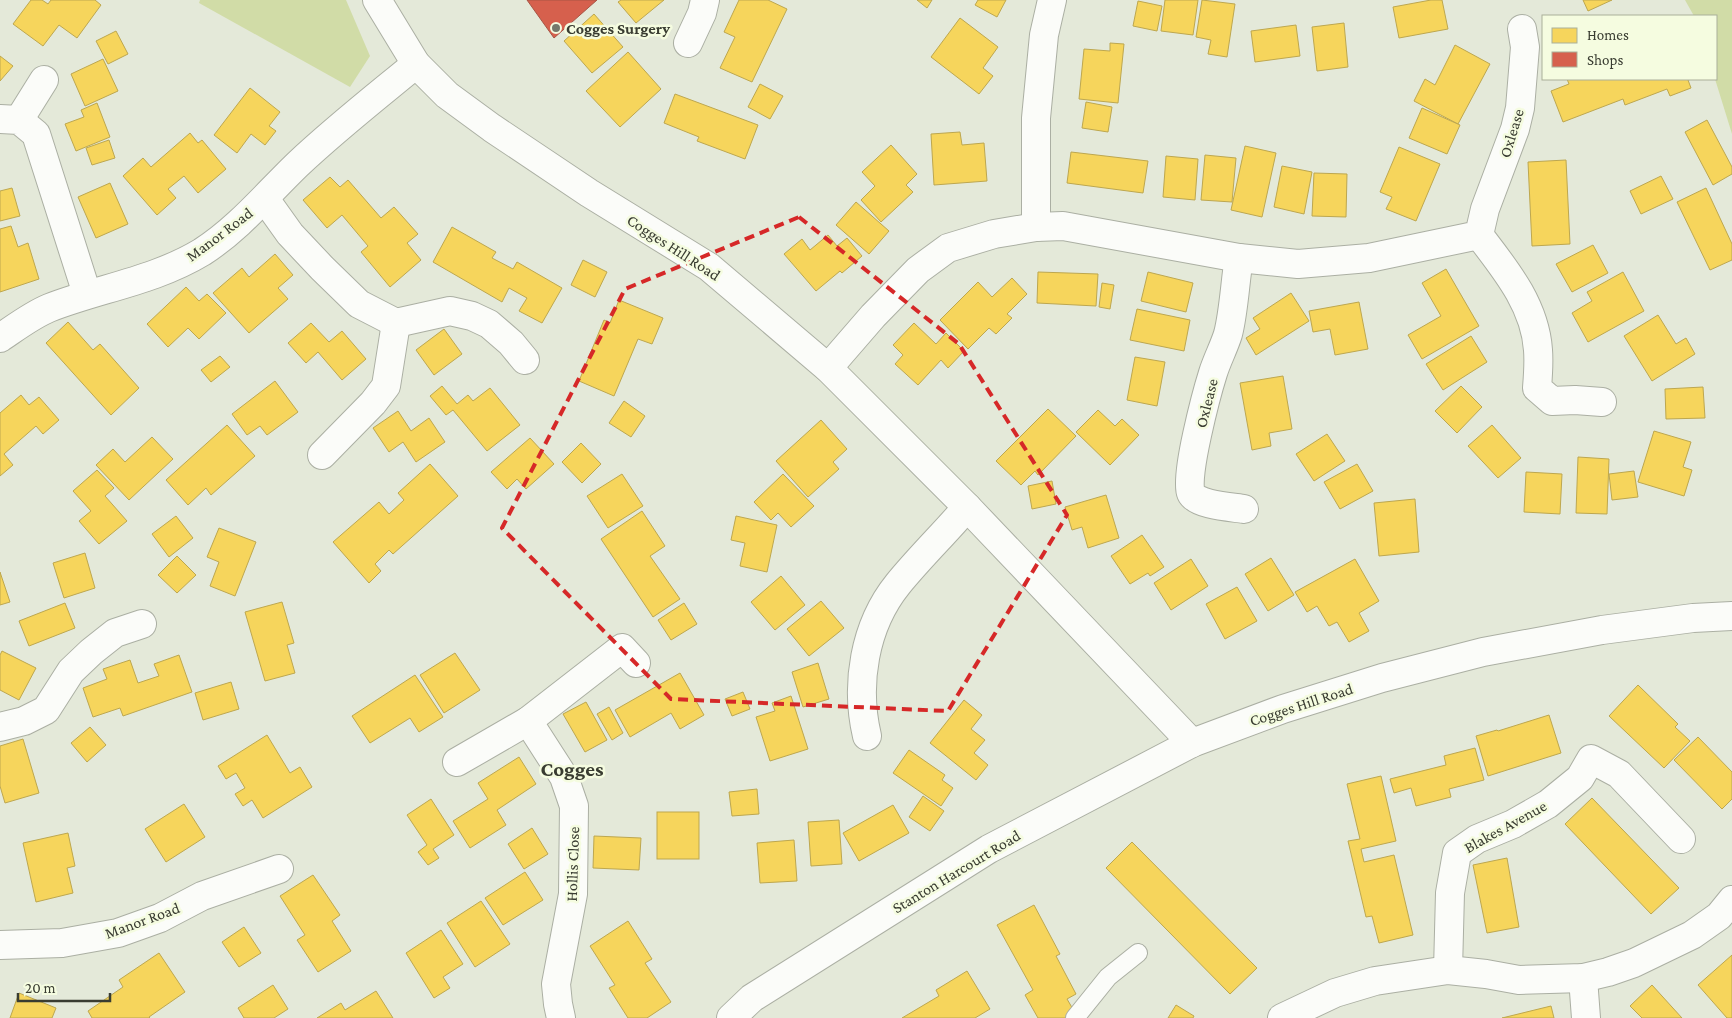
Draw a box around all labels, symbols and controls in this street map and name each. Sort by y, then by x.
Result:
legend [1542,15,1717,80]
place label: Cogges Surgery [566,20,670,37]
marker: Cogges Surgery [550,22,562,34]
text: Homes [1587,27,1629,43]
text: Shops [1587,52,1623,69]
street label: Oxlease [1496,107,1527,160]
street label: Manor Road [183,204,256,265]
street label: Cogges Hill Road [623,211,724,285]
street label: Oxlease [1192,377,1221,430]
street label: Cogges Hill Road [1247,680,1356,730]
district label: Cogges [540,757,604,781]
street label: Blakes Avenue [1461,797,1549,856]
street label: Hollis Close [563,826,582,902]
street label: Stanton Harcourt Road [889,826,1024,916]
street label: Manor Road [102,899,182,942]
scale bar [18,970,110,1002]
text: 20 m [25,980,56,996]

